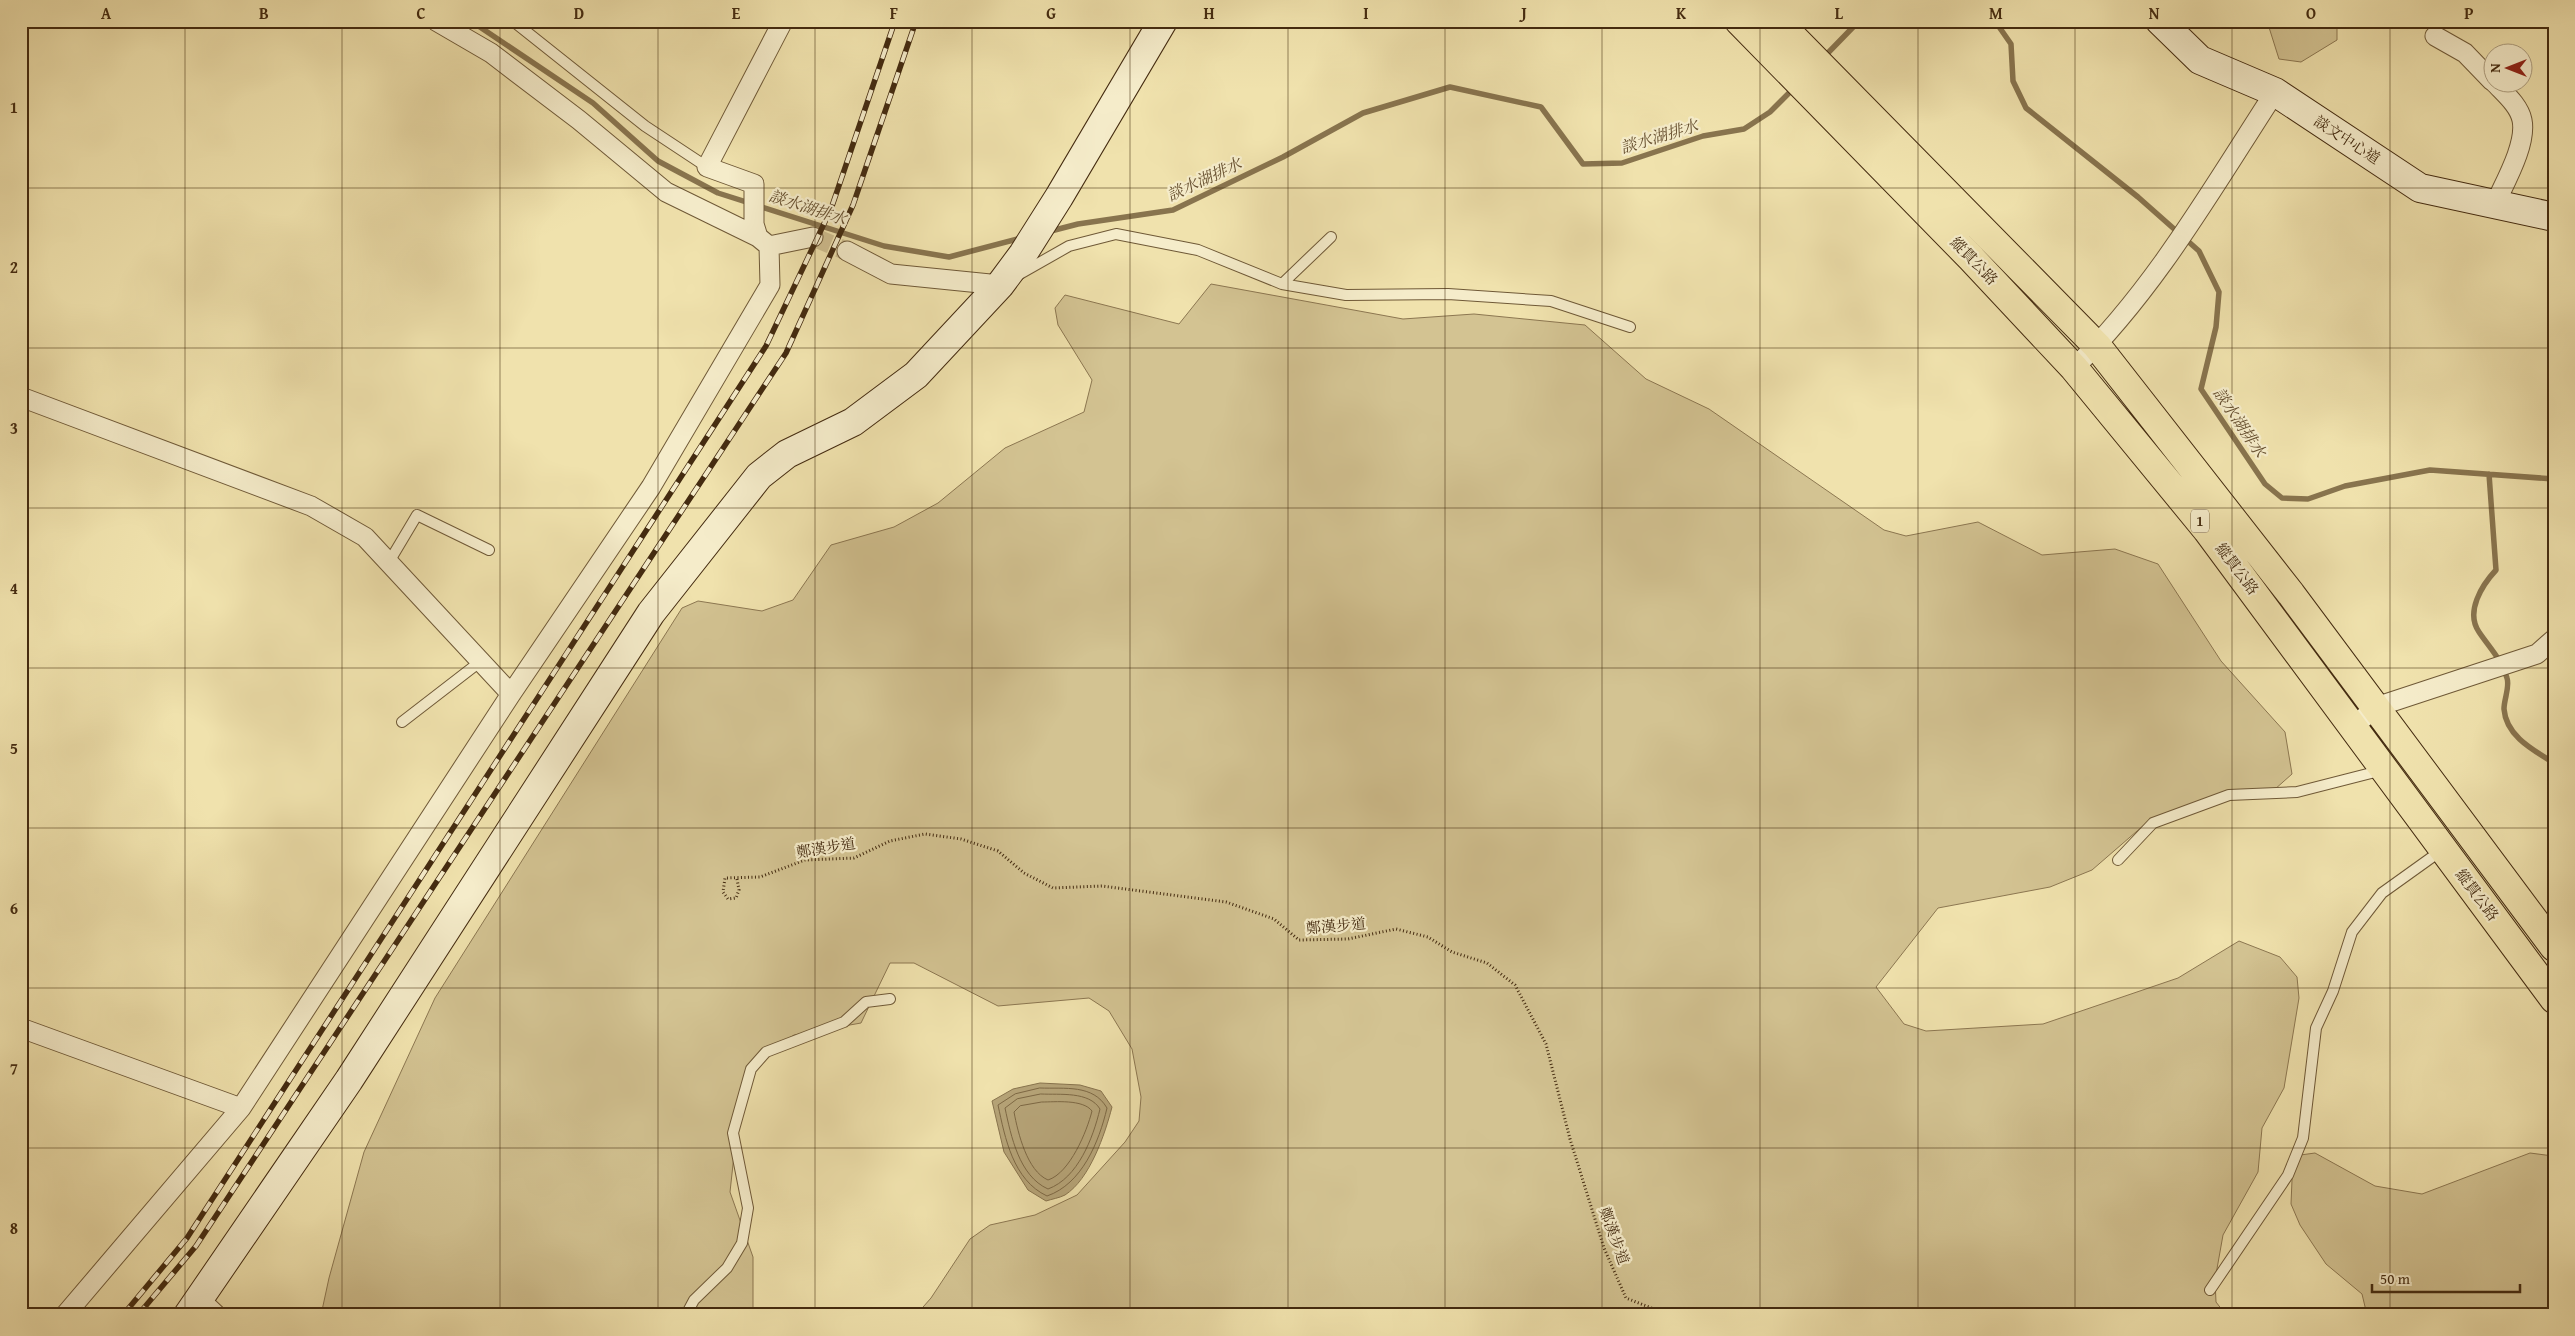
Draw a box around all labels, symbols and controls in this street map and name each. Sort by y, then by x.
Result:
text: A [101,1,112,25]
text: B [259,1,269,25]
text: C [416,1,426,25]
text: D [574,1,584,25]
text: E [732,1,741,25]
text: F [890,1,898,25]
text: G [1046,1,1056,25]
text: H [1203,1,1215,25]
text: I [1363,1,1369,25]
text: J [1518,1,1527,25]
text: K [1676,1,1687,25]
text: L [1835,1,1844,25]
text: M [1989,1,2003,25]
text: N [2149,1,2160,25]
text: O [2306,1,2316,25]
text: P [2464,1,2474,25]
north arrow [2482,42,2532,92]
text: N [2485,63,2505,73]
text: 1 [10,95,18,119]
street label: 談文中心道 [2310,110,2384,169]
water label: 談水湖排水 [1617,112,1703,159]
water label: 談水湖排水 [1163,150,1247,207]
water label: 談水湖排水 [766,183,852,231]
street label: 縱貫公路 [1946,232,2003,290]
text: 2 [10,255,18,279]
water label: 談水湖排水 [2208,382,2273,464]
text: 3 [10,416,18,440]
road number: 1 [2191,510,2209,532]
street label: 縱貫公路 [2211,538,2264,599]
text: 4 [10,576,18,600]
text: 5 [10,736,18,760]
street label: 鄭漢步道 [795,832,857,863]
street label: 縱貫公路 [2451,864,2504,925]
text: 6 [10,896,18,920]
street label: 鄭漢步道 [1305,912,1367,939]
text: 7 [10,1056,18,1080]
street label: 鄭漢步道 [1594,1204,1635,1268]
text: 8 [10,1216,18,1240]
scale bar [2372,1261,2520,1293]
text: 50 m [2380,1268,2411,1289]

